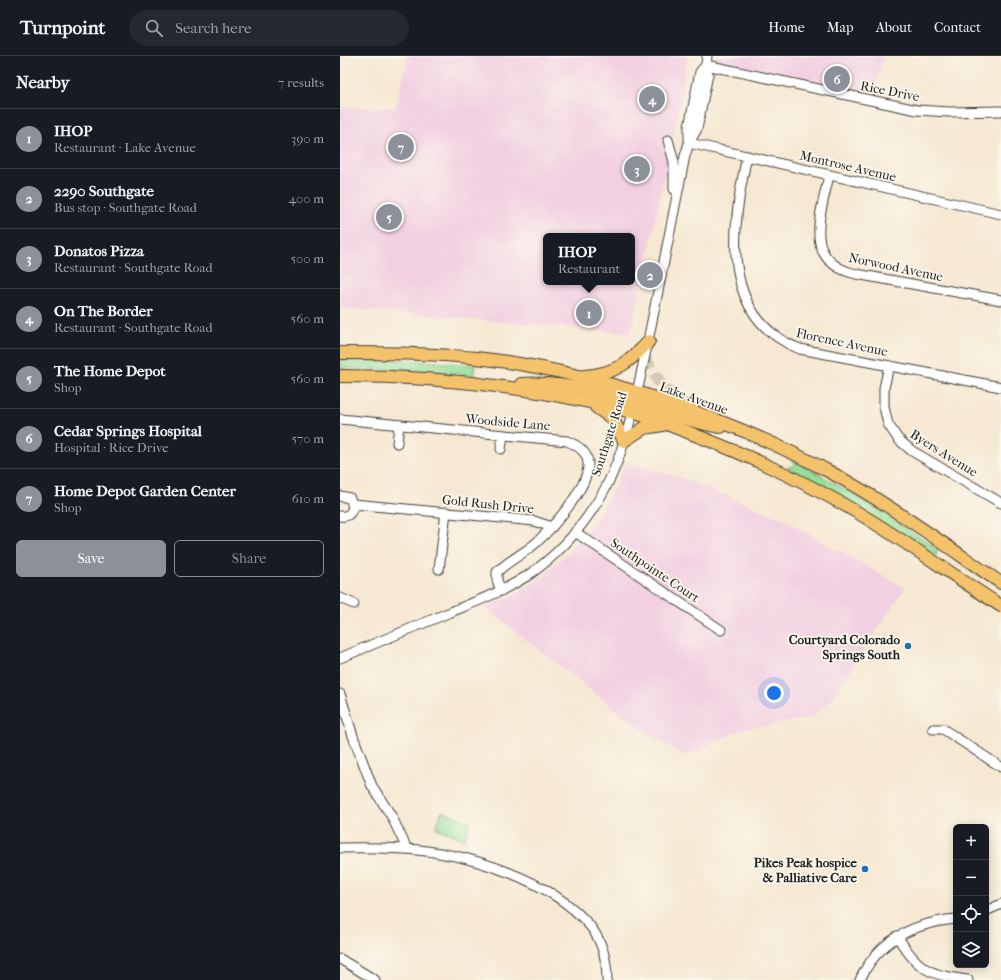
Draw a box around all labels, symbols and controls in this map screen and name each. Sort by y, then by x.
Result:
search box [129,10,409,46]
text: Turnpoint [20,17,105,39]
icon: search [143,17,165,39]
text: Search here [175,19,251,37]
text: Home [768,19,805,36]
text: Map [827,19,854,36]
text: About [876,19,912,36]
text: Contact [934,19,981,36]
pin: 6 [824,64,850,94]
text: Nearby [16,72,70,92]
text: 7 results [278,75,324,90]
street label: Rice Drive [859,78,921,104]
pin: 4 [639,84,665,114]
text: IHOP [54,122,92,140]
text: 1 [27,131,31,146]
text: 390 m [291,131,324,146]
pin: 7 [388,132,414,162]
text: Restaurant · Lake Avenue [54,140,196,155]
street label: Montrose Avenue [798,148,898,184]
pin: 3 [624,154,650,184]
text: 2290 Southgate [54,182,154,200]
text: 2 [26,191,32,206]
text: 400 m [288,191,324,206]
text: Bus stop · Southgate Road [54,200,197,215]
pin: 5 [376,202,402,232]
popup [543,233,635,285]
text: Donatos Pizza [54,242,144,260]
text: IHOP [558,243,596,261]
street label: Norwood Avenue [847,250,945,284]
text: 3 [26,251,32,266]
text: 500 m [290,251,324,266]
text: Restaurant · Southgate Road [54,260,212,275]
pin: 2 [637,260,663,290]
text: Restaurant [558,261,620,276]
pin: 1 [576,298,602,328]
text: On The Border [54,302,153,320]
text: 4 [25,311,33,326]
text: 560 m [291,311,324,326]
text: Restaurant · Southgate Road [54,320,212,335]
street label: Florence Avenue [795,325,890,359]
text: The Home Depot [54,362,166,380]
text: 5 [26,371,32,386]
text: 560 m [291,371,324,386]
street label: Lake Avenue [658,379,731,417]
text: Shop [54,380,82,395]
street label: Southgate Road [588,389,630,478]
street label: Woodside Lane [464,411,551,433]
text: Cedar Springs Hospital [54,422,202,440]
street label: Byers Avenue [908,426,981,480]
text: 6 [25,431,33,446]
text: 570 m [291,431,324,446]
text: Hospital · Rice Drive [54,440,169,455]
text: Home Depot Garden Center [54,482,236,500]
text: 7 [26,491,32,506]
text: 610 m [292,491,324,506]
street label: Gold Rush Drive [441,492,535,516]
text: Shop [54,500,82,515]
street label: Southpointe Court [608,535,703,605]
button: Save [16,540,166,577]
button: Share [174,540,324,577]
place label: Courtyard Colorado Springs South [789,632,901,663]
marker: Courtyard Colorado Springs South [903,641,913,651]
your location [764,683,784,703]
map controls [953,824,989,968]
button: + [953,824,989,860]
place label: Pikes Peak hospice & Palliative Care [754,855,858,885]
button: − [953,860,989,896]
marker: Pikes Peak hospice & Palliative Care [860,864,870,874]
button: locate [953,896,989,932]
button: layers [953,932,989,968]

